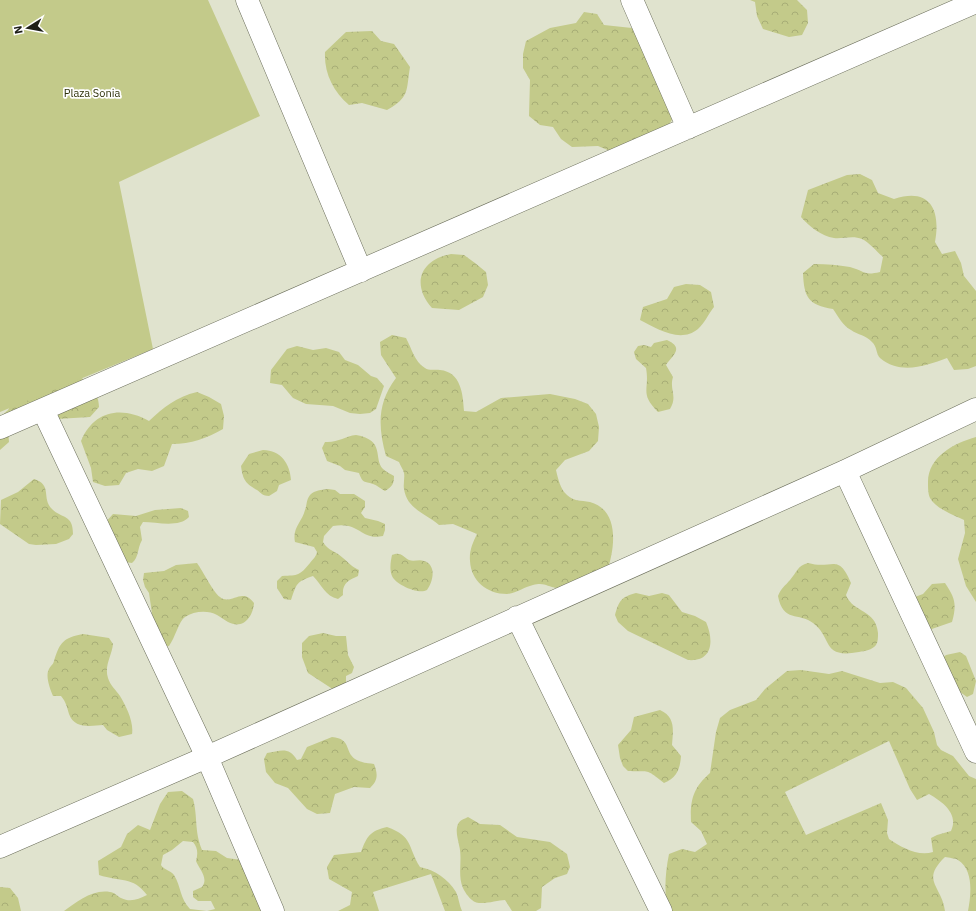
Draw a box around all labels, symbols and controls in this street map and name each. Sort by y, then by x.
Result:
north arrow [8,8,48,48]
text: N [11,25,26,35]
park label: Plaza Sonia [64,86,120,100]

